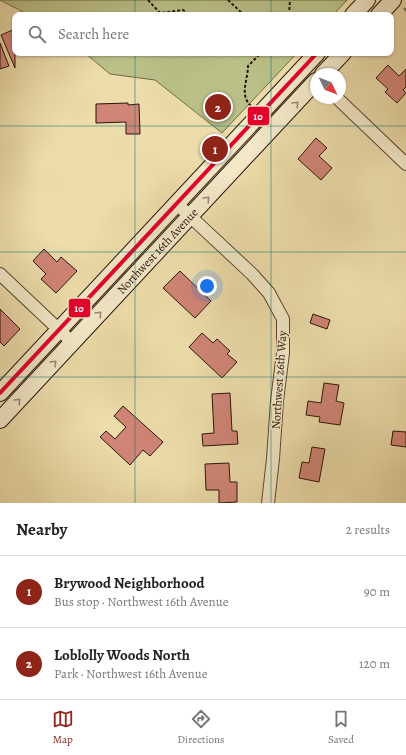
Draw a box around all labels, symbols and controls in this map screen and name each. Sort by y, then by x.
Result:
search box [12,12,394,56]
icon: search [26,23,48,45]
text: Search here [58,24,129,44]
north arrow [310,68,346,104]
pin: 2 [205,92,231,122]
one-way arrow [291,101,298,108]
line badge: 10 [247,106,270,126]
text: 10 [253,109,263,124]
pin: 1 [202,134,228,164]
one-way arrow [202,196,209,203]
street label: Northwest 16th Avenue [113,205,202,298]
your location [197,276,217,296]
line badge: 10 [68,298,91,318]
text: 10 [74,301,84,316]
one-way arrow [95,311,102,319]
street label: Northwest 26th Way [268,330,290,430]
one-way arrow [49,360,56,367]
one-way arrow [13,398,21,406]
text: Nearby [16,518,67,541]
text: 2 results [346,521,390,538]
text: Brywood Neighborhood [54,573,205,593]
text: 1 [27,583,31,600]
text: 90 m [364,583,390,600]
text: Bus stop · Northwest 16th Avenue [54,593,229,610]
text: Loblolly Woods North [54,645,190,665]
text: 2 [26,655,32,672]
text: 120 m [359,655,390,672]
text: Park · Northwest 16th Avenue [54,665,208,682]
tab: Map [52,708,74,747]
tab: Directions [177,708,225,747]
tab: Saved [328,708,354,747]

